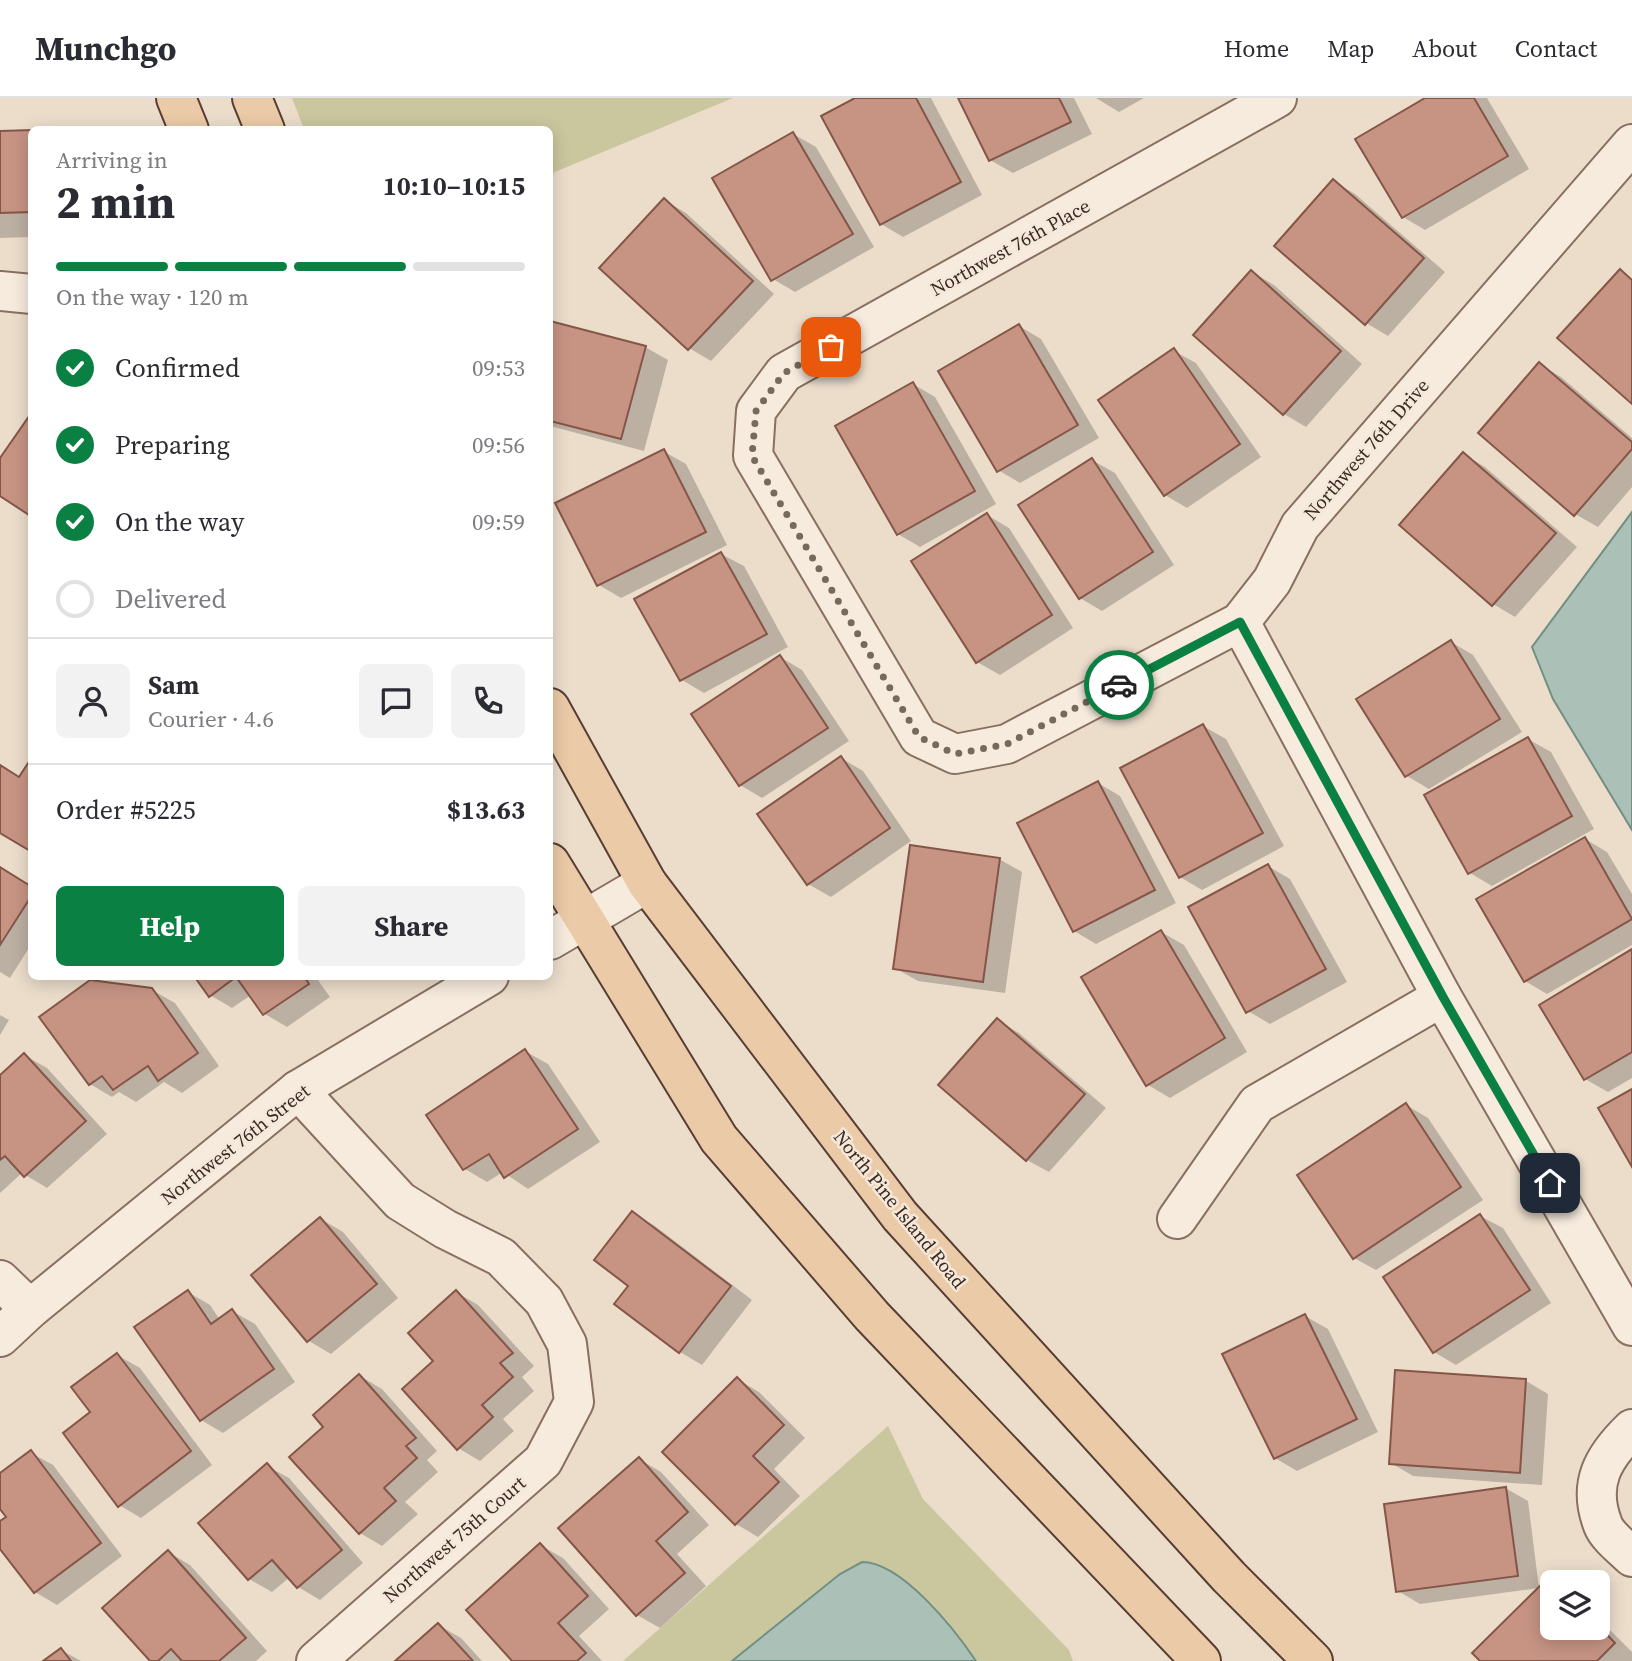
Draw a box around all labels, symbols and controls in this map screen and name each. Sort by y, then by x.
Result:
text: Munchgo [35,26,176,71]
text: Home [1224,32,1289,65]
text: Map [1327,32,1374,65]
text: About [1412,32,1477,65]
text: Contact [1515,32,1597,65]
text: Arriving in [56,144,168,176]
text: 10:10–10:15 [383,168,525,204]
text: 2 min [56,170,175,233]
street label: Northwest 76th Place [926,192,1094,302]
text: On the way · 120 m [56,281,249,313]
pin [801,317,861,377]
icon: bag [812,328,850,366]
icon: check [56,349,94,387]
text: Confirmed [115,350,240,386]
text: 09:53 [472,352,525,384]
street label: Northwest 76th Drive [1297,373,1435,525]
icon: check [56,426,94,464]
text: Preparing [115,427,230,463]
text: 09:56 [472,429,525,461]
icon: check [56,503,94,541]
text: On the way [115,504,244,540]
text: 09:59 [472,506,525,538]
text: Delivered [115,581,226,617]
courier [1084,650,1154,720]
button: person [56,664,130,738]
button: chat [359,664,433,738]
button: phone [451,664,525,738]
icon: car [1100,666,1138,704]
text: Sam [148,667,199,703]
text: Courier · 4.6 [148,703,274,735]
text: Order #5225 [56,792,196,828]
text: $13.63 [447,792,525,828]
button: Help [56,886,284,966]
button: Share [298,886,525,966]
street label: Northwest 76th Street [155,1077,316,1210]
street label: North Pine Island Road [828,1124,972,1294]
pin [1520,1153,1580,1213]
icon: home [1531,1164,1569,1202]
street label: Northwest 75th Court [377,1469,532,1608]
map controls [1540,1570,1610,1640]
button: layers [1540,1570,1610,1640]

